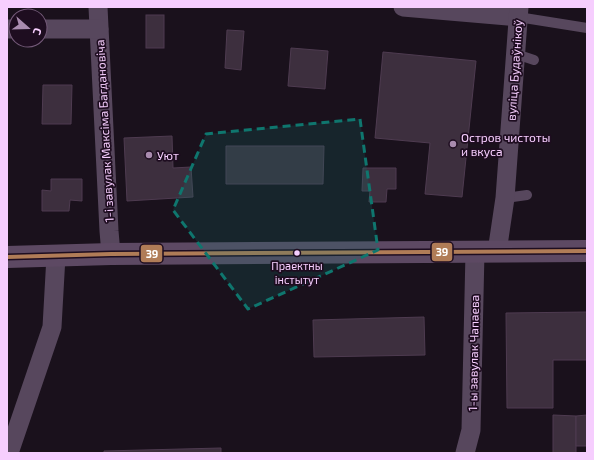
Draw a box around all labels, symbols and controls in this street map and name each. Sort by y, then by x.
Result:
north arrow [8,8,48,48]
street label: вуліца Будаўнікоў [503,18,526,121]
text: С [30,26,45,37]
street label: 1-і завулак Максіма Багдановіча [92,39,117,223]
place label: Остров чистоты и вкуса [461,130,550,159]
marker: Остров чистоты и вкуса [448,139,458,149]
place label: Уют [157,148,179,162]
marker: Уют [144,150,154,160]
line badge: 39 [431,242,453,262]
line badge: 39 [140,244,163,263]
text: 39 [436,245,448,258]
text: 39 [146,247,158,260]
marker: Праектны інстытут [292,248,302,258]
place label: Праектны інстытут [271,259,323,287]
street label: 1-ы завулак Чапаева [465,295,482,411]

